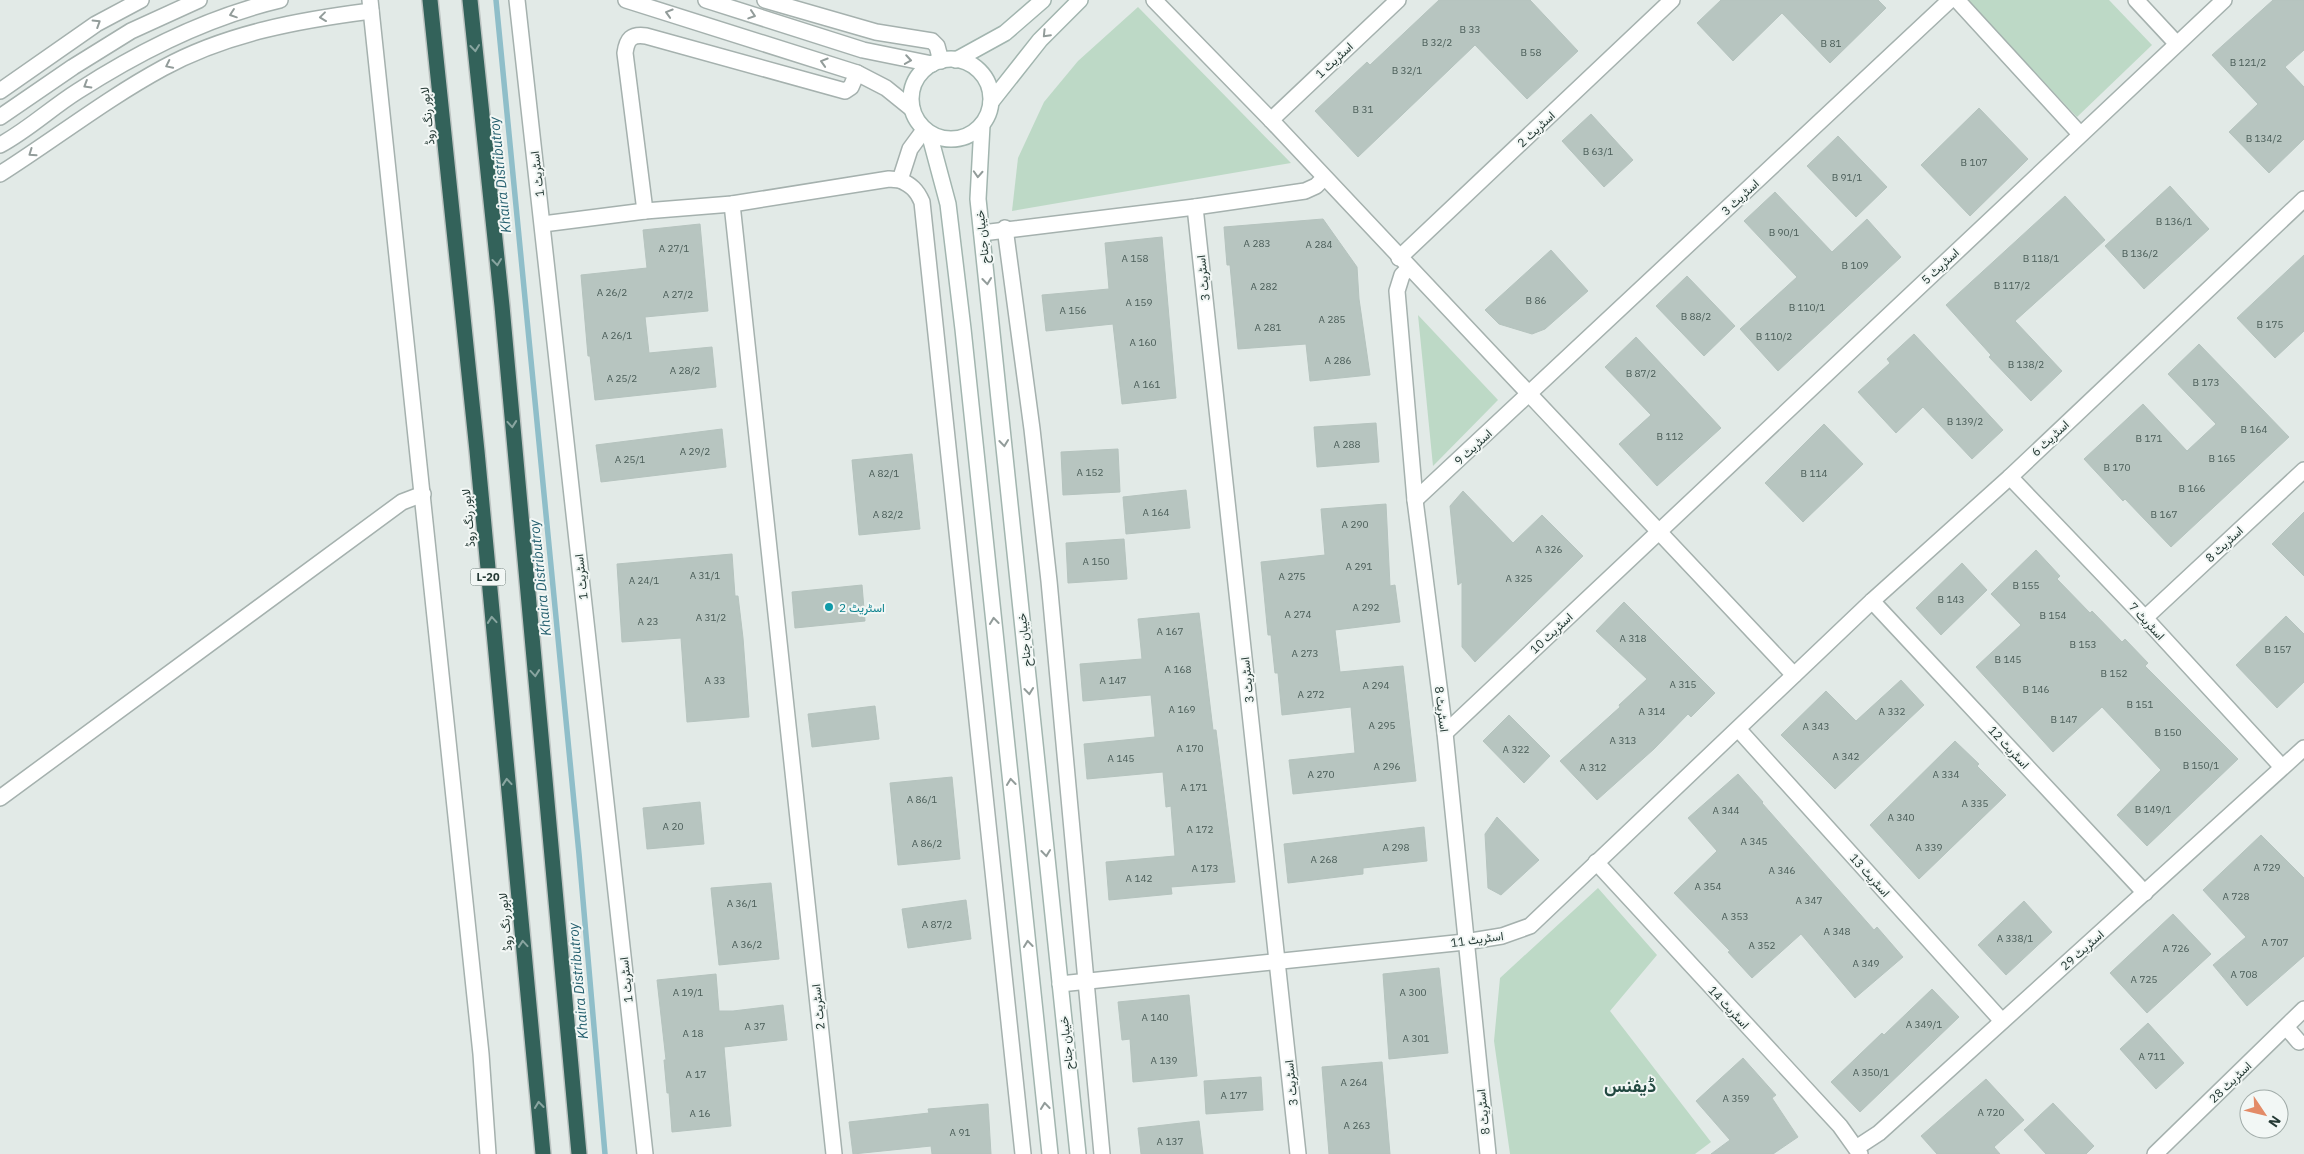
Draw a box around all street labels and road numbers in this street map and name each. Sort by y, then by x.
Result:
street label: اسٹریٹ 1 [1312,39,1357,82]
street label: لاہور رنگ روڈ [416,86,439,146]
street label: اسٹریٹ 2 [1514,108,1559,151]
street label: اسٹریٹ 1 [527,150,548,198]
street label: اسٹریٹ 3 [1718,176,1763,219]
street label: خیبان جناح [972,209,994,265]
street label: اسٹریٹ 5 [1918,245,1963,288]
street label: اسٹریٹ 3 [1193,254,1214,302]
street label: اسٹریٹ 6 [2028,417,2073,460]
street label: اسٹریٹ 9 [1451,426,1496,469]
street label: لاہور رنگ روڈ [458,488,479,548]
street label: اسٹریٹ 8 [2202,523,2247,566]
street label: اسٹریٹ 1 [571,553,592,601]
road number: L-20 [470,568,506,586]
street label: اسٹریٹ 7 [2125,599,2168,644]
street label: اسٹریٹ 10 [1526,609,1576,657]
street label: خیبان جناح [1014,612,1036,668]
street label: اسٹریٹ 3 [1237,656,1258,704]
street label: اسٹریٹ 8 [1431,685,1452,733]
street label: اسٹریٹ 12 [1985,722,2033,772]
street label: اسٹریٹ 13 [1846,850,1893,900]
street label: لاہور رنگ روڈ [495,892,516,952]
street label: اسٹریٹ 29 [2057,927,2107,974]
street label: اسٹریٹ 11 [1450,928,1504,951]
street label: اسٹریٹ 1 [616,956,637,1004]
street label: اسٹریٹ 14 [1705,982,1753,1032]
street label: اسٹریٹ 2 [808,983,829,1031]
street label: خیبان جناح [1056,1015,1078,1071]
street label: اسٹریٹ 28 [2206,1058,2255,1107]
street label: اسٹریٹ 3 [1281,1059,1302,1107]
street label: اسٹریٹ 8 [1473,1088,1494,1136]

